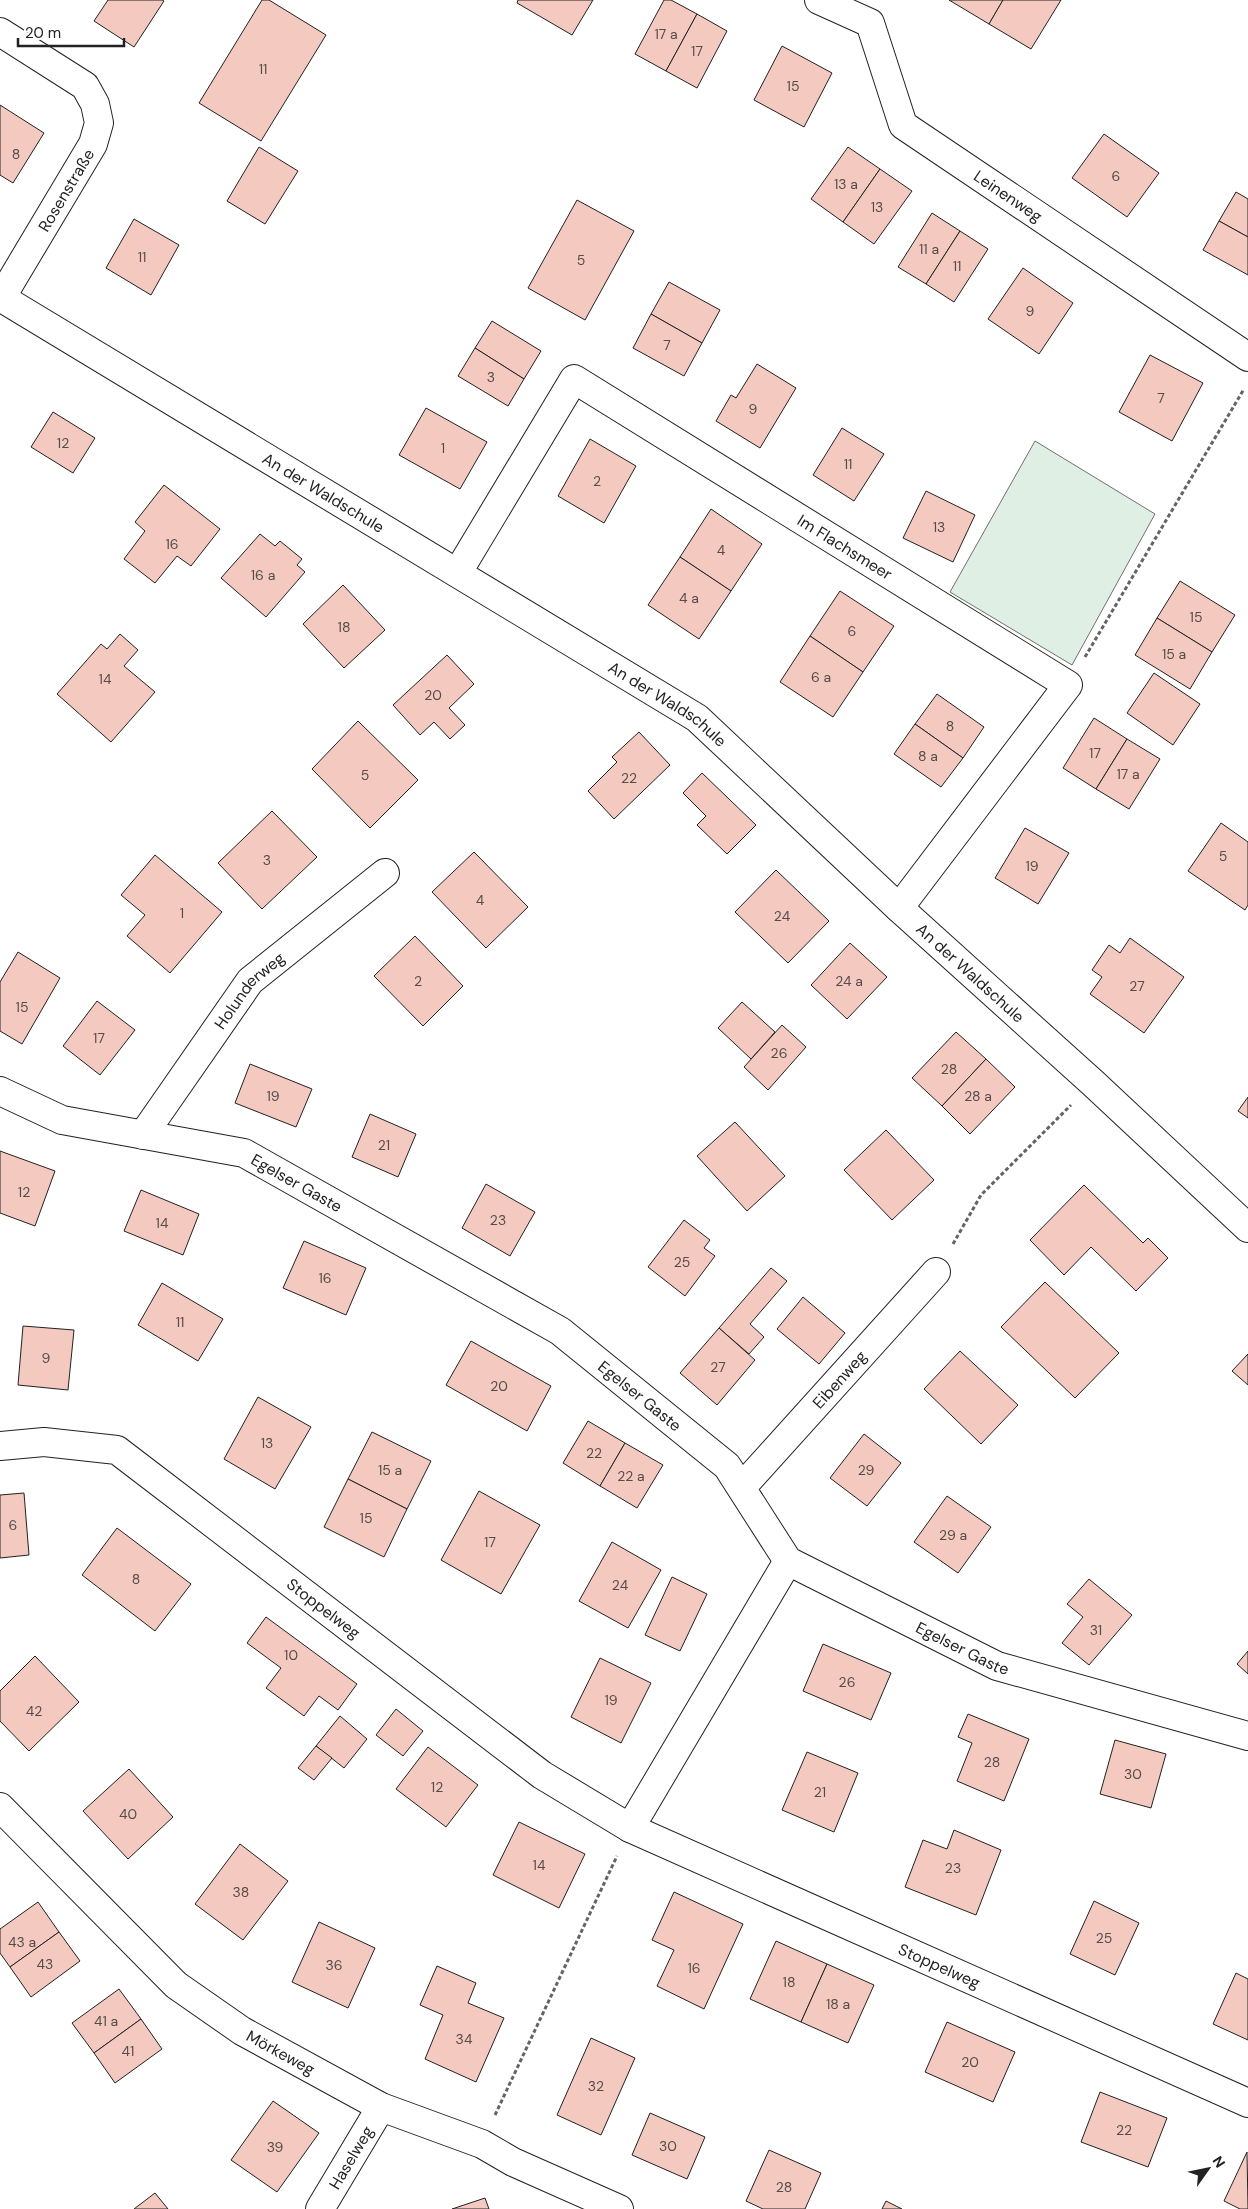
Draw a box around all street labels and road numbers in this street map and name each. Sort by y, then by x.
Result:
street label: Rosenstraße [34,145,99,235]
street label: Leinenweg [970,166,1046,227]
street label: An der Waldschule [259,448,388,538]
street label: Im Flachsmeer [793,510,896,585]
street label: An der Waldschule [604,657,731,751]
street label: An der Waldschule [912,919,1029,1027]
street label: Holunderweg [210,947,289,1033]
street label: Egelser Gaste [247,1149,346,1217]
street label: Eibenweg [808,1346,871,1413]
street label: Egelser Gaste [594,1356,686,1436]
street label: Stoppelweg [282,1574,365,1644]
street label: Egelser Gaste [912,1617,1011,1680]
street label: Stoppelweg [895,1939,983,1994]
street label: Mörkeweg [243,2025,319,2080]
street label: Haselweg [324,2122,378,2193]

